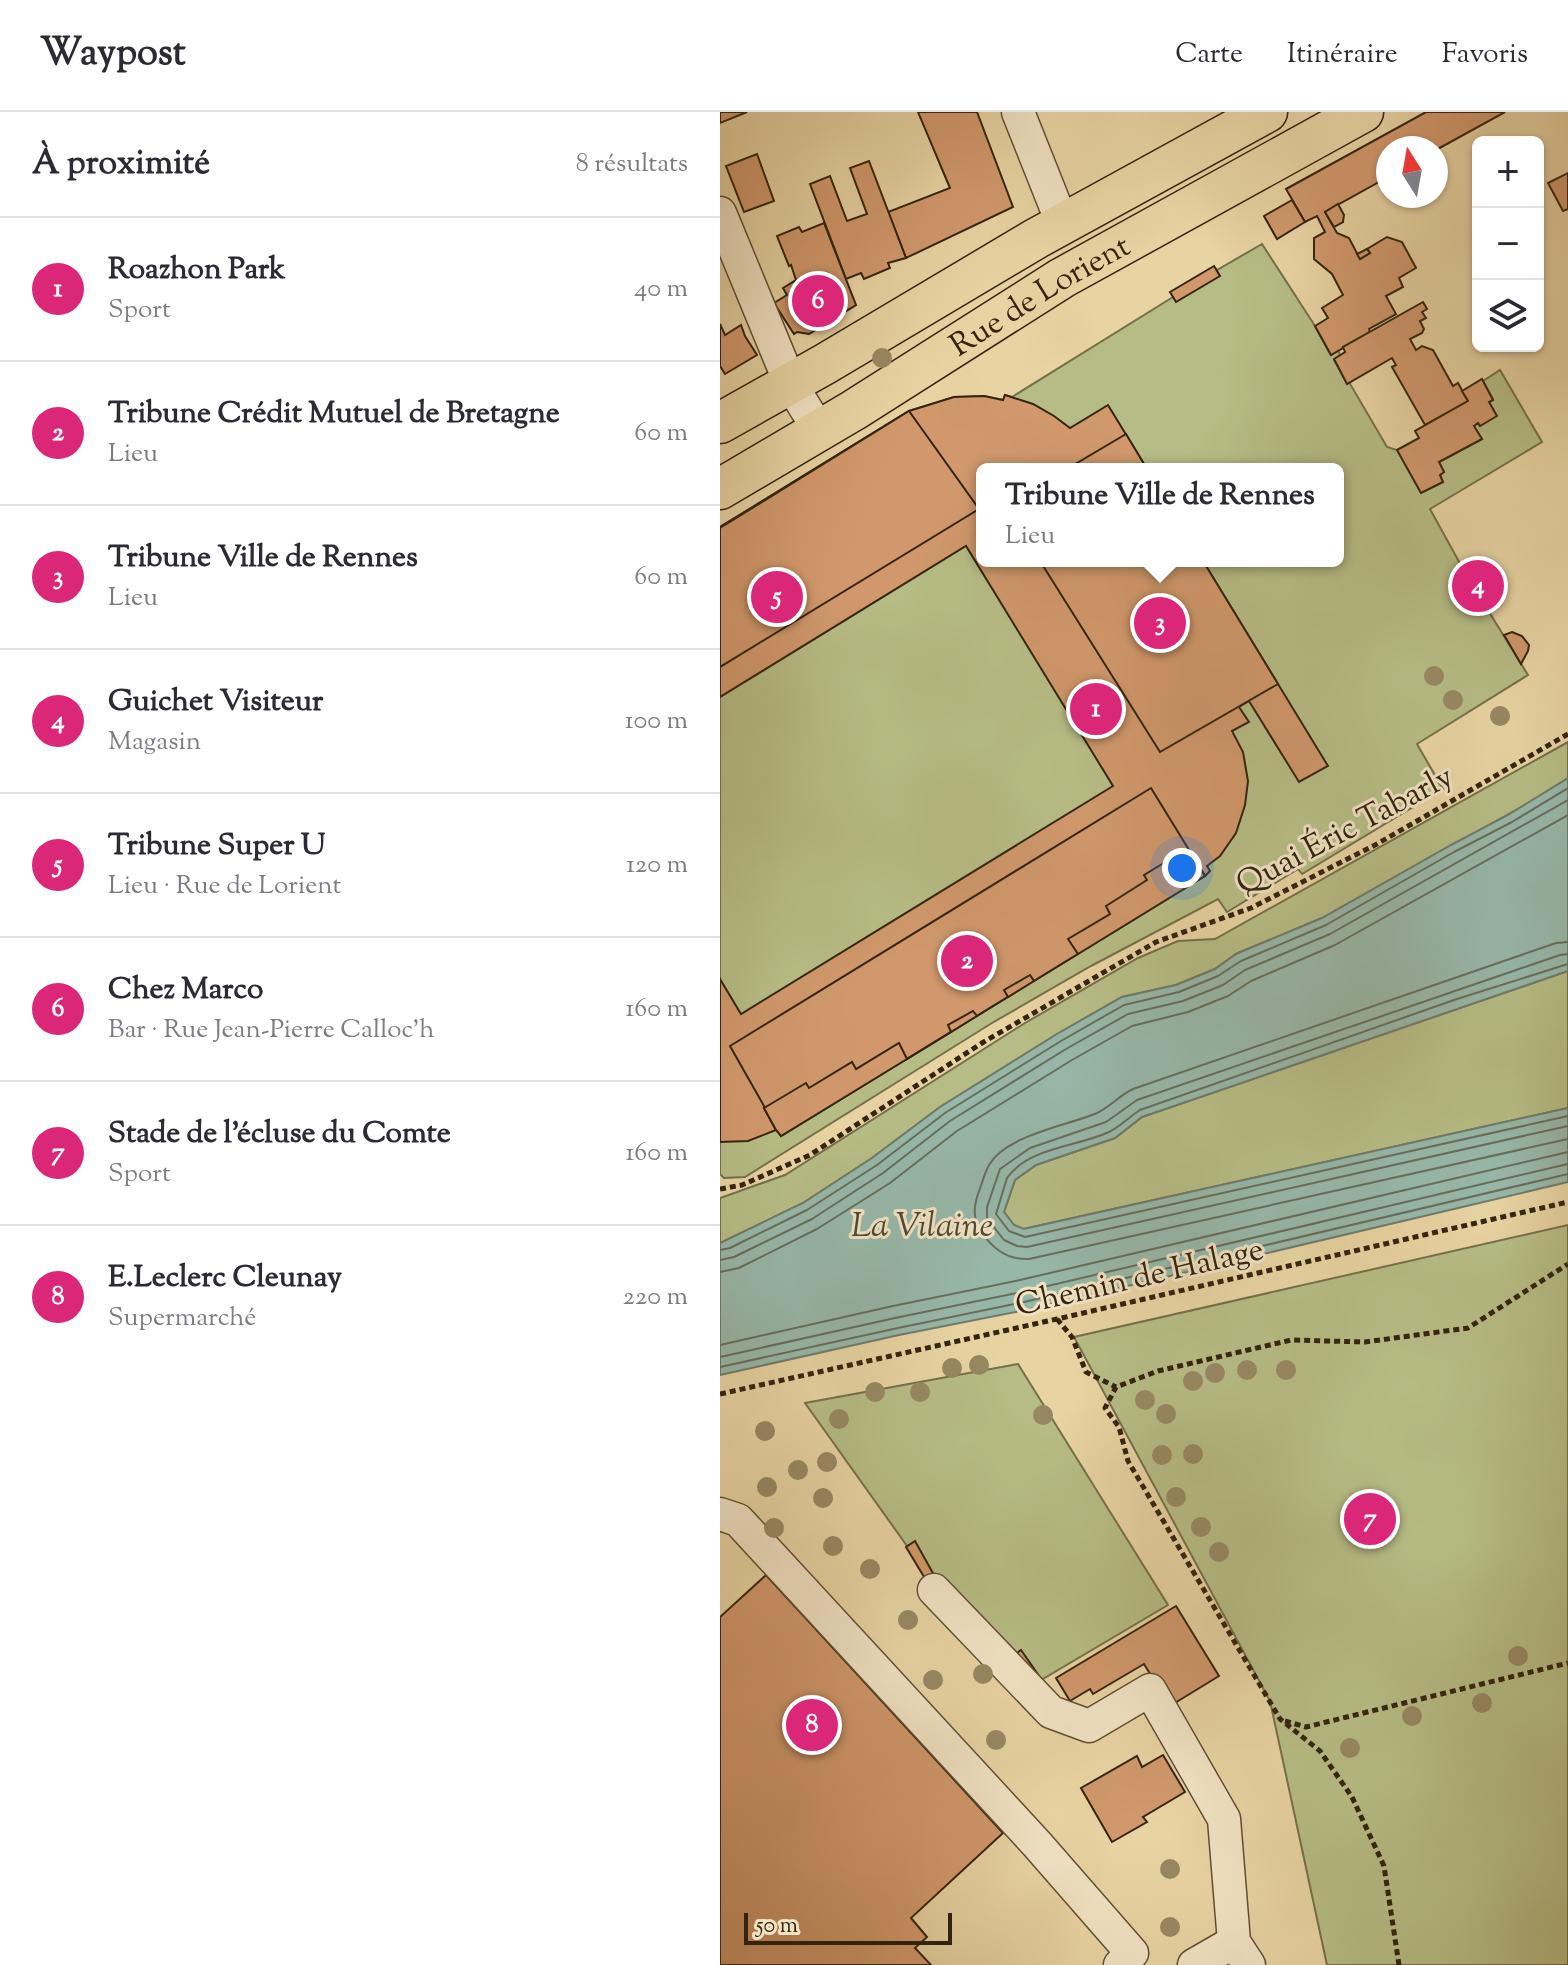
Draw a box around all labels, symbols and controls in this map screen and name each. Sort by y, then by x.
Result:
text: Waypost [40,28,186,82]
text: Carte [1175,35,1243,75]
text: Itinéraire [1287,35,1398,75]
text: Favoris [1442,35,1528,75]
north arrow [1376,136,1448,208]
map controls [1472,136,1544,352]
button: + [1472,136,1544,208]
text: À proximité [32,140,210,189]
text: 8 résultats [576,146,688,183]
button: − [1472,208,1544,280]
street label: Rue de Lorient [942,225,1139,370]
text: Roazhon Park [108,249,285,292]
text: 1 [54,271,62,308]
text: 40 m [634,271,688,308]
pin: 6 [792,271,844,331]
button: layers [1472,280,1544,352]
text: Sport [108,292,171,329]
text: Tribune Crédit Mutuel de Bretagne [108,393,560,436]
text: 2 [52,415,64,452]
text: 60 m [634,415,688,452]
text: Lieu [108,436,158,473]
popup [976,463,1344,567]
text: Tribune Ville de Rennes [1005,475,1315,518]
text: Lieu [1005,518,1055,555]
text: Tribune Ville de Rennes [108,537,418,580]
pin: 4 [1452,556,1504,616]
text: 3 [53,559,63,596]
text: 60 m [634,559,688,596]
pin: 5 [751,567,803,627]
text: Lieu [108,580,158,617]
pin: 3 [1134,593,1186,653]
pin: 1 [1070,679,1122,739]
text: Guichet Visiteur [108,681,323,724]
text: 4 [51,703,65,740]
text: 100 m [625,703,688,740]
text: Magasin [108,724,201,761]
street label: Quai Éric Tabarly [1229,755,1462,908]
text: Tribune Super U [108,825,325,868]
text: 5 [54,847,62,884]
text: 120 m [626,847,688,884]
your location [1162,848,1202,888]
text: Lieu · Rue de Lorient [108,868,341,905]
pin: 2 [941,931,993,991]
text: Chez Marco [108,969,263,1012]
text: 6 [52,991,64,1028]
text: 160 m [625,991,688,1028]
text: Bar · Rue Jean-Pierre Calloc'h [108,1012,435,1049]
text: Stade de l'écluse du Comte [108,1113,451,1156]
text: 7 [51,1135,65,1172]
text: 160 m [625,1135,688,1172]
text: Sport [108,1156,171,1193]
water label: La Vilaine [851,1203,993,1252]
street label: Chemin de Halage [1011,1228,1268,1330]
text: E.Leclerc Cleunay [108,1257,342,1300]
text: 8 [51,1279,65,1316]
text: 220 m [623,1279,688,1316]
text: Supermarché [108,1300,256,1337]
pin: 7 [1344,1489,1396,1549]
pin: 8 [786,1695,838,1755]
scale bar [744,1909,952,1945]
text: 50 m [756,1911,798,1943]

